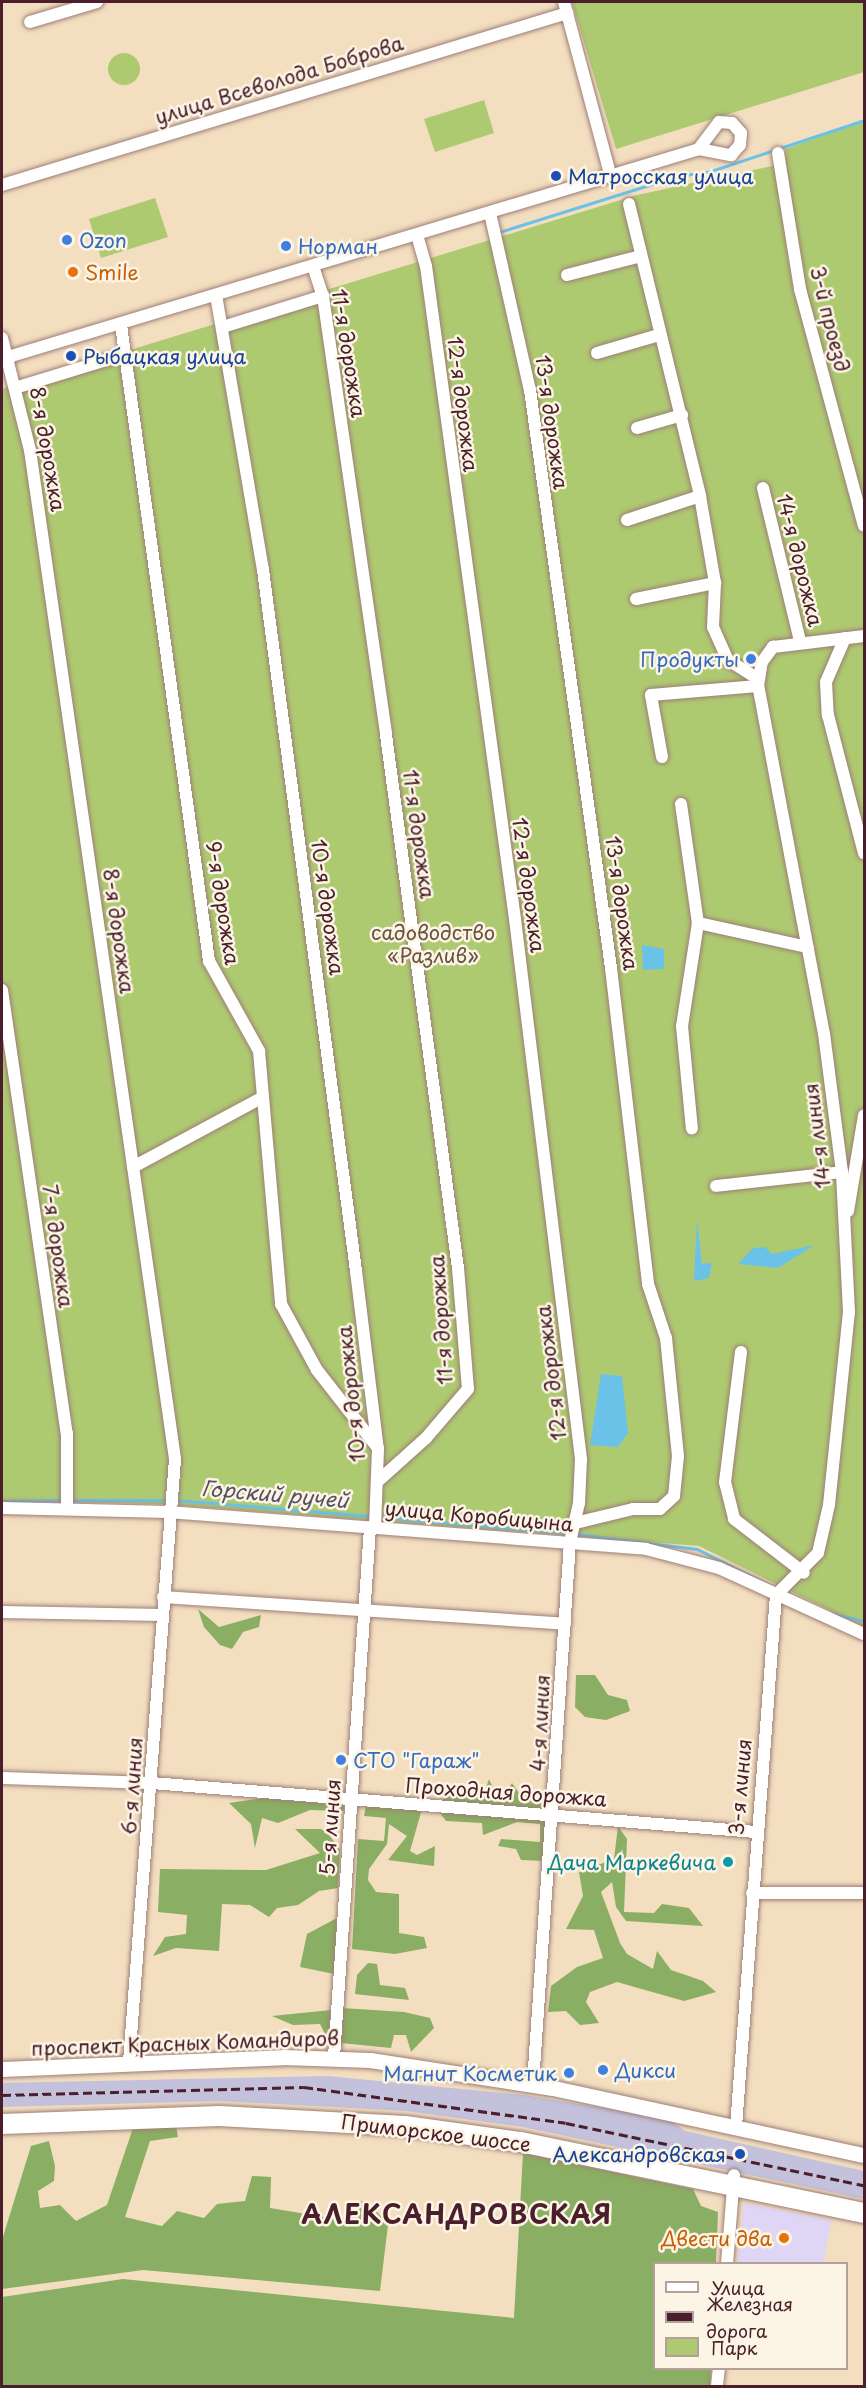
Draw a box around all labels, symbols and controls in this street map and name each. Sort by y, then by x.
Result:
street label: улица Всеволода Боброва [151,31,407,129]
place label: Матросская улица [568,164,755,188]
marker: Матросская улица [549,169,563,183]
place label: Ozon [79,228,127,252]
marker: Ozon [60,233,74,247]
place label: Норман [298,234,378,258]
marker: Норман [279,239,293,253]
place label: Smile [85,260,139,284]
street label: 3-й проезд [805,264,855,374]
marker: Smile [66,265,80,279]
street label: 11-я дорожка [327,287,371,419]
street label: 12-я дорожка [443,335,483,473]
place label: Рыбацкая улица [83,344,247,368]
marker: Рыбацкая улица [64,349,78,363]
street label: 13-я дорожка [531,353,573,491]
street label: 8-я дорожка [25,385,71,513]
street label: 14-я дорожка [772,491,828,629]
place label: Продукты [640,647,739,671]
marker: Продукты [744,652,758,666]
street label: 11-я дорожка [398,768,440,900]
street label: 12-я дорожка [508,816,550,954]
street label: 13-я дорожка [601,834,643,972]
street label: 10-я дорожка [307,837,349,977]
street label: 9-я дорожка [201,839,245,967]
street label: 8-я дорожка [98,867,140,995]
park label: садоводство «Разлив» [371,921,495,968]
street label: 14-я линия [799,1082,835,1190]
street label: 7-я дорожка [37,1183,79,1309]
street label: 11-я дорожка [424,1254,458,1386]
street label: 12-я дорожка [531,1304,571,1442]
street label: 10-я дорожка [332,1325,370,1463]
water label: Горский ручей [200,1474,350,1512]
street label: улица Коробицына [383,1496,575,1536]
street label: 4-я линия [525,1674,555,1772]
street label: 6-я линия [117,1736,147,1836]
street label: 3-я линия [724,1737,756,1837]
place label: СТО "Гараж" [353,1748,480,1772]
marker: СТО "Гараж" [334,1753,348,1767]
street label: Проходная дорожка [404,1773,608,1811]
street label: 5-я линия [315,1778,345,1876]
place label: Дача Маркевича [547,1850,716,1874]
marker: Дача Маркевича [721,1855,735,1869]
street label: проспект Красных Командиров [29,2026,341,2060]
place label: Дикси [615,2058,676,2082]
place label: Магнит Косметик [383,2061,557,2085]
marker: Дикси [596,2063,610,2077]
marker: Магнит Косметик [562,2066,576,2080]
street label: Приморское шоссе [340,2109,532,2157]
place label: Александровская [552,2142,726,2166]
marker: Александровская [731,2145,749,2163]
district label: АЛЕКСАНДРОВСКАЯ [301,2198,613,2230]
place label: Двести два [662,2226,772,2250]
marker: Двести два [777,2231,791,2245]
legend [653,2262,848,2370]
text: Улица [711,2274,765,2301]
text: Железная дорога [706,2290,793,2344]
text: Парк [711,2334,757,2361]

